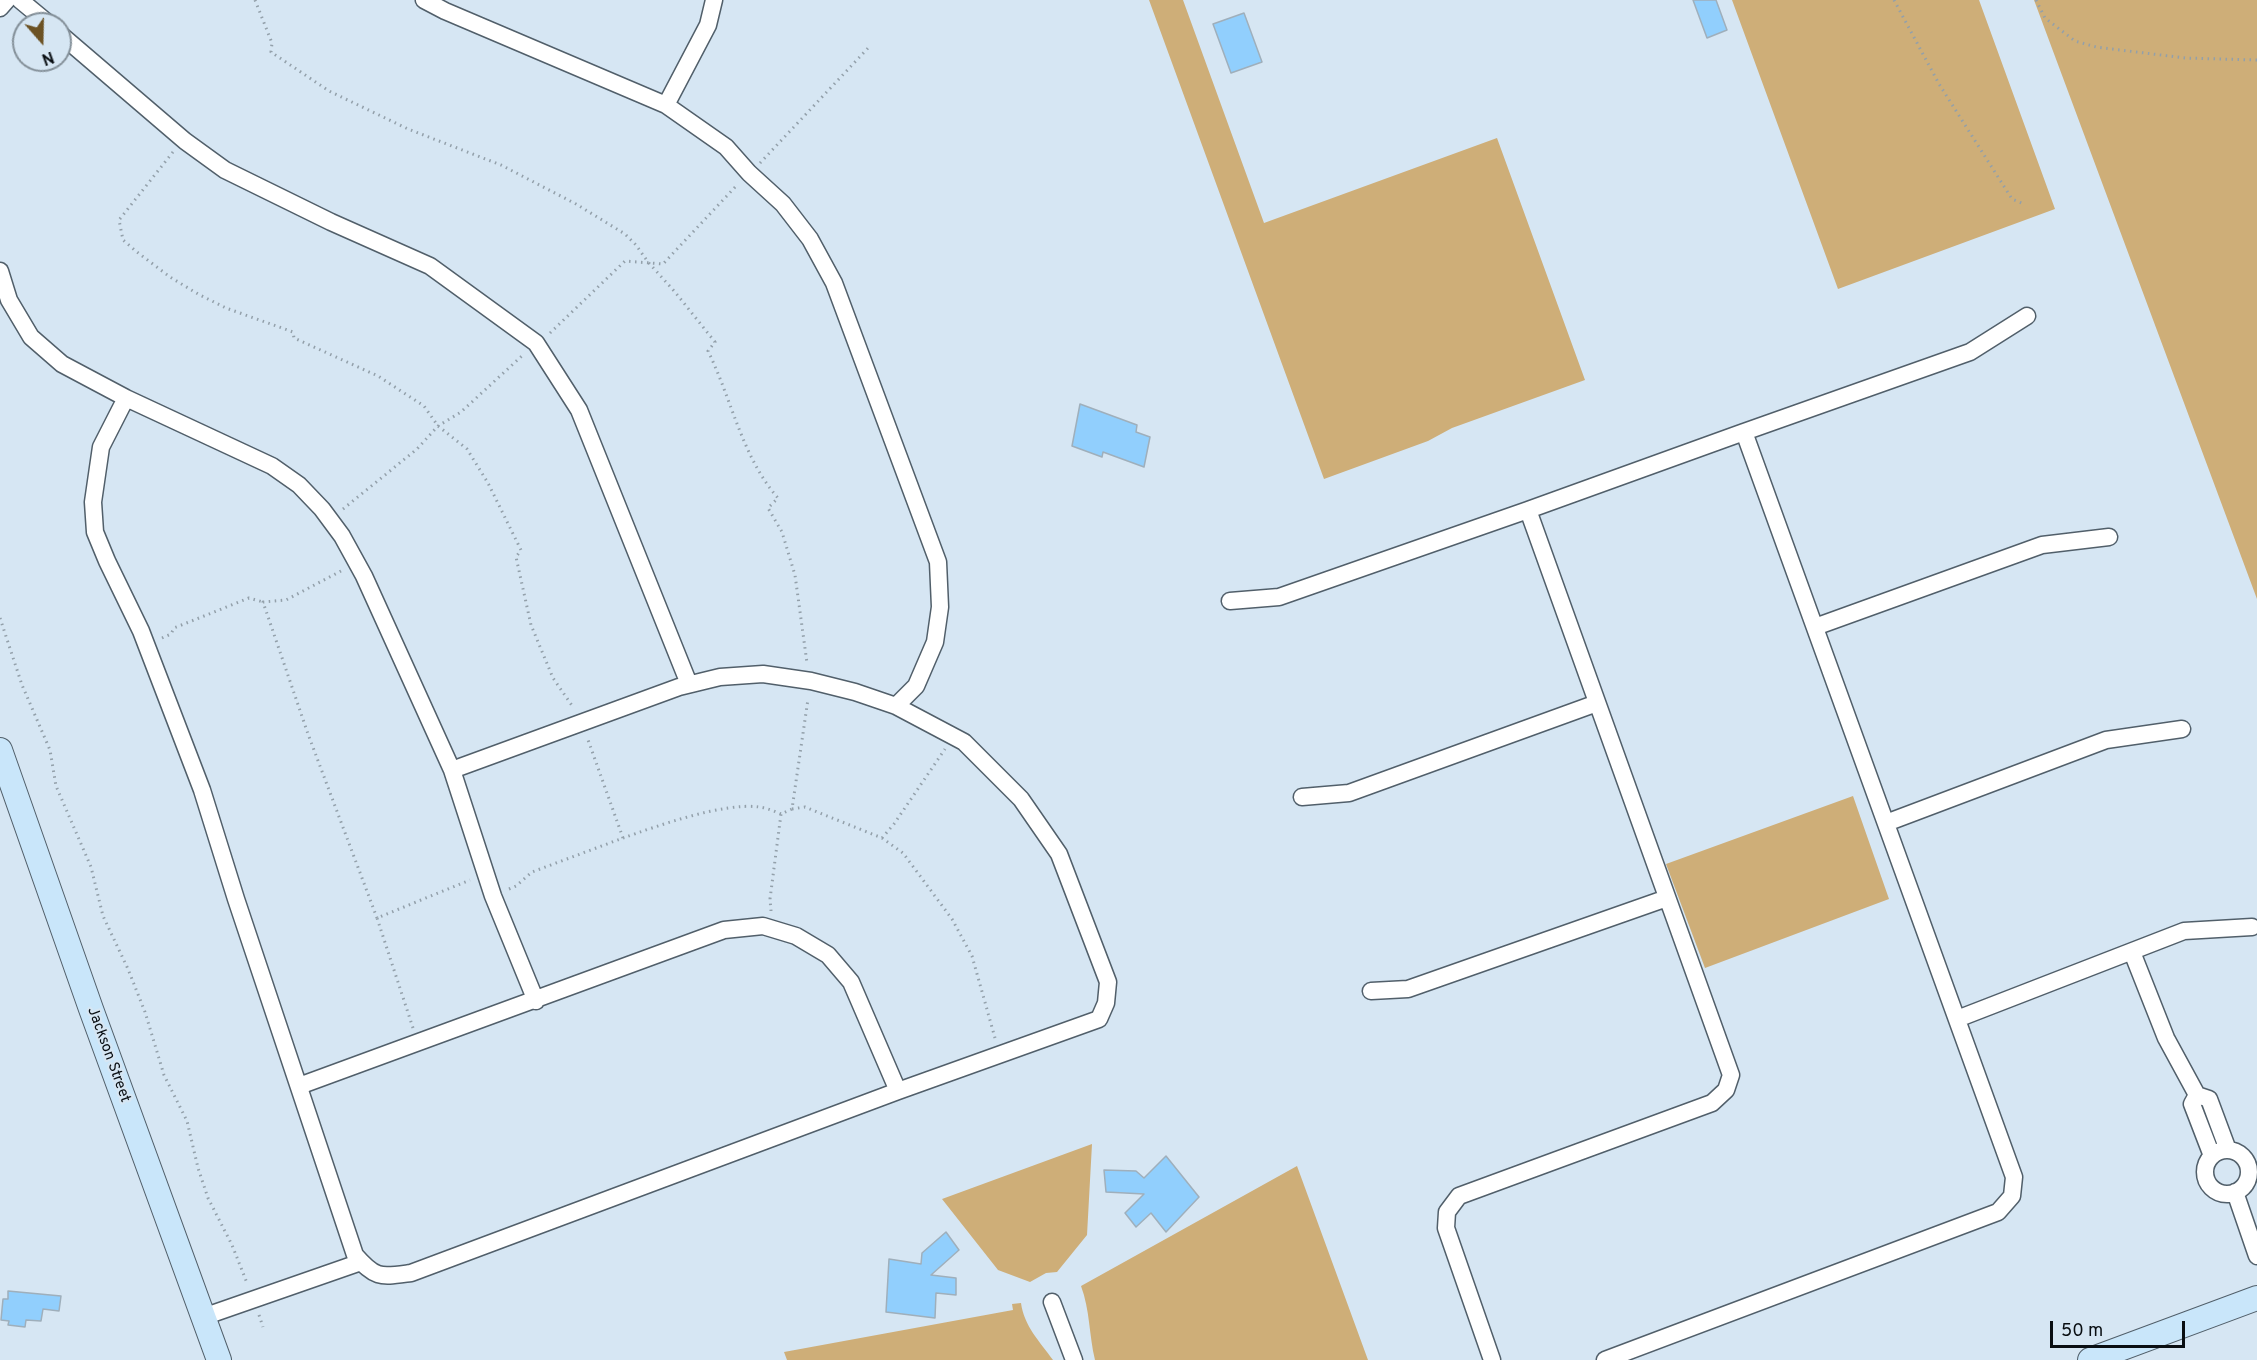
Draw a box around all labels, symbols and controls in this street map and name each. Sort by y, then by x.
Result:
north arrow [12,12,72,72]
text: N [39,46,56,68]
street label: Jackson Street [82,1005,134,1105]
scale bar [2053,1309,2188,1347]
text: 50 m [2061,1320,2103,1343]

